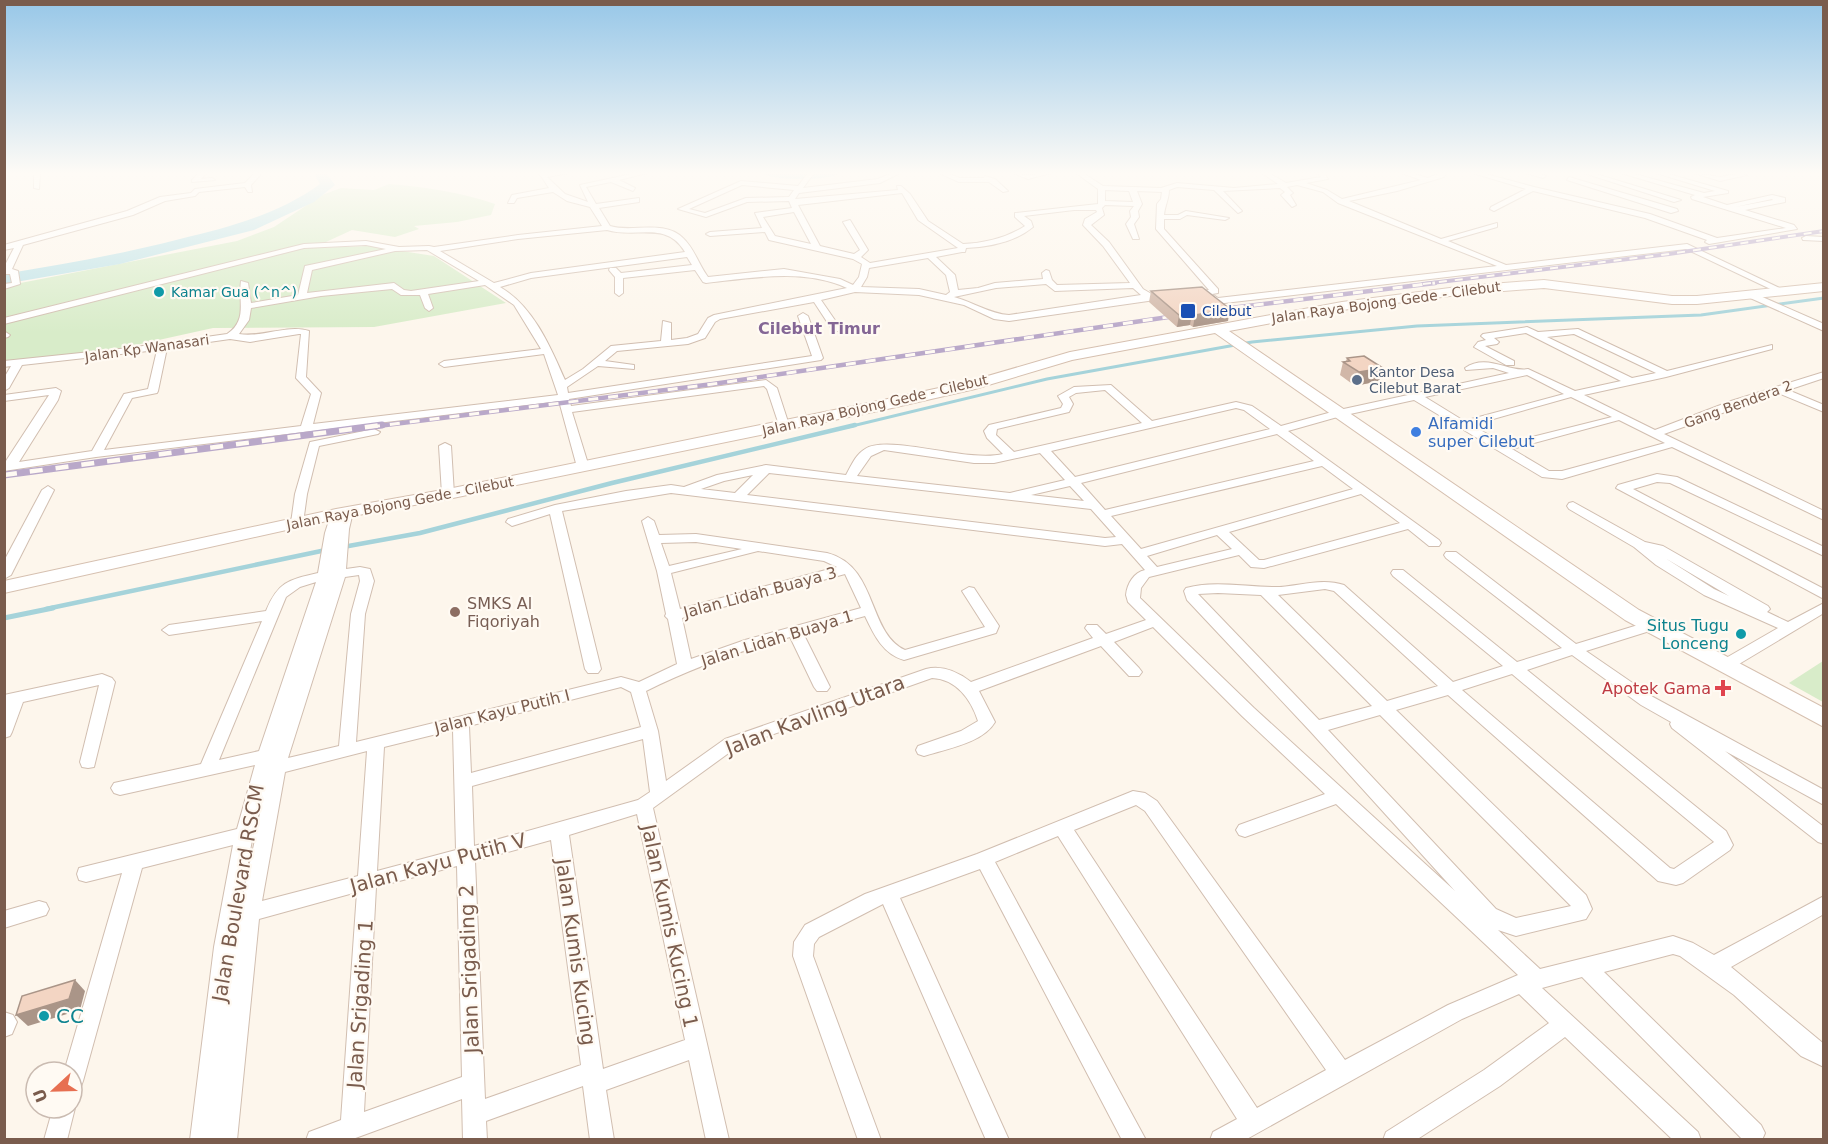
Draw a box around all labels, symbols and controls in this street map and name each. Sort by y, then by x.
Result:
street label: Jalan Raya Bojong Gede - Cilebut [1270,278,1502,326]
place label: Kamar Gua (^n^) [171,284,297,300]
marker: Kamar Gua (^n^) [152,285,166,299]
marker: Cilebut [1179,302,1197,320]
place label: Cilebut [1202,303,1252,319]
district label: Cilebut Timur [758,319,880,338]
street label: Jalan Kp Wanasari [83,331,210,365]
place label: Kantor Desa Cilebut Barat [1369,364,1461,396]
street label: Jalan Raya Bojong Gede - Cilebut [760,371,990,439]
marker: Kantor Desa Cilebut Barat [1350,373,1364,387]
street label: Gang Bendera 2 [1682,377,1794,431]
place label: Alfamidi super Cilebut [1428,414,1535,451]
marker: Alfamidi super Cilebut [1409,425,1423,439]
street label: Jalan Raya Bojong Gede - Cilebut [284,473,515,533]
street label: Jalan Lidah Buaya 3 [680,563,839,622]
place label: SMKS Al Fiqoriyah [467,594,540,631]
marker: SMKS Al Fiqoriyah [448,605,462,619]
street label: Jalan Lidah Buaya 1 [698,606,855,671]
place label: Situs Tugu Lonceng [1647,616,1729,653]
marker: Situs Tugu Lonceng [1734,627,1748,641]
street label: Jalan Kavling Utara [720,670,908,761]
place label: Apotek Gama [1602,679,1711,698]
marker: Apotek Gama [1716,681,1730,695]
street label: Jalan Kayu Putih I [431,685,572,738]
street label: Jalan Boulevard RSCM [207,782,269,1006]
street label: Jalan Kumis Kucing 1 [636,820,703,1030]
street label: Jalan Kayu Putih V [345,828,529,899]
street label: Jalan Kumis Kucing [551,855,601,1047]
street label: Jalan Srigading 2 [454,884,484,1056]
street label: Jalan Srigading 1 [342,919,378,1091]
place label: CC [56,1004,84,1028]
marker: CC [37,1009,51,1023]
north arrow [24,1060,84,1120]
text: U [29,1086,52,1105]

